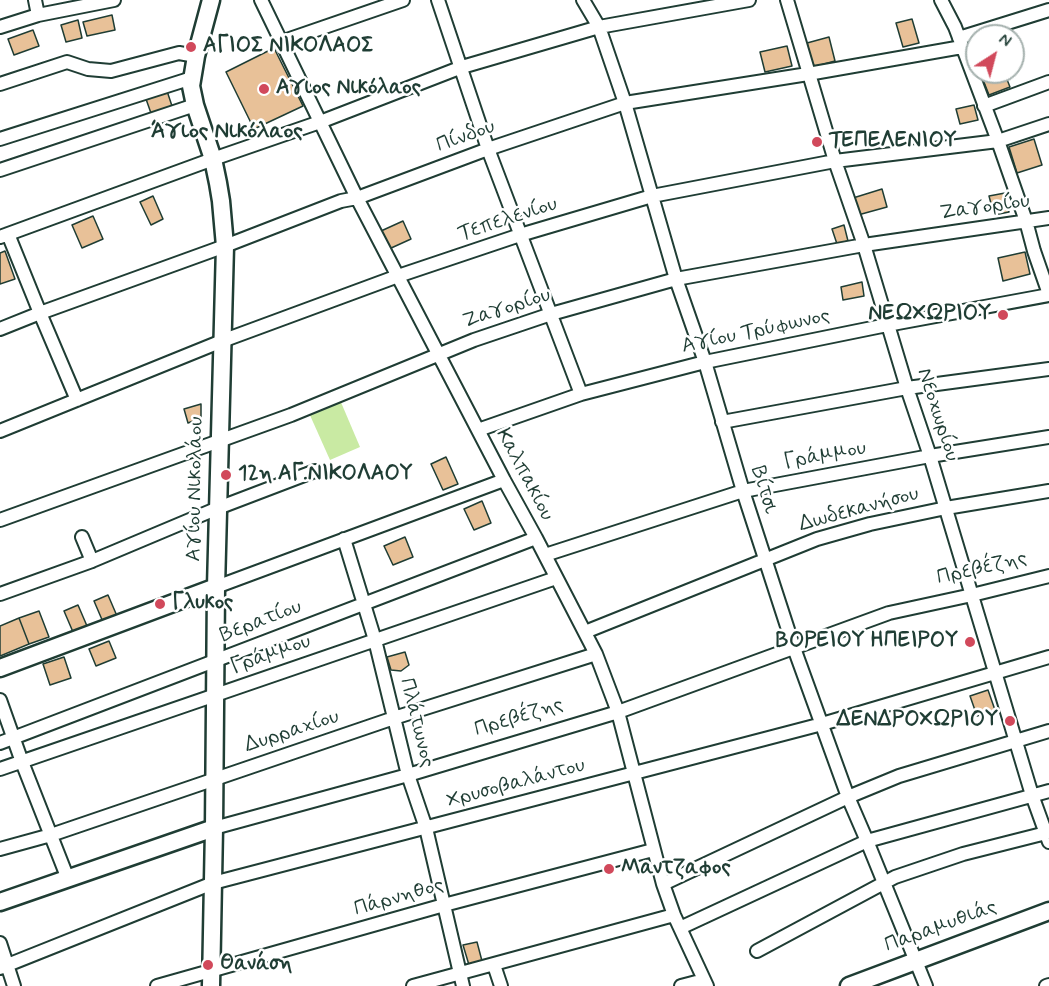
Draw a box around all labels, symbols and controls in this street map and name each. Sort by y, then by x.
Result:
north arrow [965,24,1025,84]
text: N [994,29,1015,52]
place label: ΑΓΙΟΣ ΝΙΚΟΛΑΟΣ [203,34,374,60]
marker: ΑΓΙΟΣ ΝΙΚΟΛΑΟΣ [184,40,198,54]
place label: Αγιος Νικόλαος [276,76,421,102]
marker: Αγιος Νικόλαος [257,82,271,96]
street label: Πίνδου [433,115,499,159]
district label: Άγιος Νικόλαος [151,119,303,145]
place label: ΤΕΠΕΛΕΝΙΟΥ [829,129,957,155]
marker: ΤΕΠΕΛΕΝΙΟΥ [810,135,824,149]
street label: Ζαγορίου [938,189,1032,227]
street label: Τεπελενίου [455,192,561,248]
street label: Ζαγορίου [460,283,554,335]
place label: ΝΕΩΧΩΡΙΟΥ [868,302,991,328]
street label: Αγίου Τρύφωνος [680,304,832,360]
marker: ΝΕΩΧΩΡΙΟΥ [996,308,1010,322]
street label: Νεοχωρίου [910,365,964,465]
street label: Αγίου Νικολάου [182,416,210,562]
street label: Καλπακίου [489,425,559,525]
street label: Γράμμου [782,436,868,476]
place label: 12η ΑΓ.ΝΙΚΟΛΑΟΥ [238,462,413,488]
street label: Βίτσι [744,463,782,517]
marker: 12η ΑΓ.ΝΙΚΟΛΑΟΥ [219,468,233,482]
street label: Δωδεκανήσου [796,482,922,538]
street label: Πρεβέζης [934,546,1030,592]
place label: Γλυκος [172,591,233,617]
street label: Βερατίου [217,595,305,649]
marker: Γλυκος [153,597,167,611]
place label: ΒΟΡΕΙΟΥ ΗΠΕΙΡΟΥ [776,629,958,655]
street label: Γράμμου [228,630,314,680]
marker: ΒΟΡΕΙΟΥ ΗΠΕΙΡΟΥ [963,635,977,649]
street label: Πλάτωνος [393,676,439,770]
street label: Πρεβέζης [471,693,567,743]
street label: Δυρραχίου [241,705,343,759]
place label: ΔΕΝΔΡΟΧΩΡΙΟΥ [836,708,998,734]
marker: ΔΕΝΔΡΟΧΩΡΙΟΥ [1003,714,1017,728]
street label: Χρυσοβαλάντου [444,753,588,815]
place label: Μαντζαφος [621,856,731,882]
marker: Μαντζαφος [602,862,616,876]
street label: Πάρνηθος [351,873,447,923]
street label: Παραμυθιάς [881,895,1001,959]
place label: Θανάση [220,952,292,978]
marker: Θανάση [201,958,215,972]

